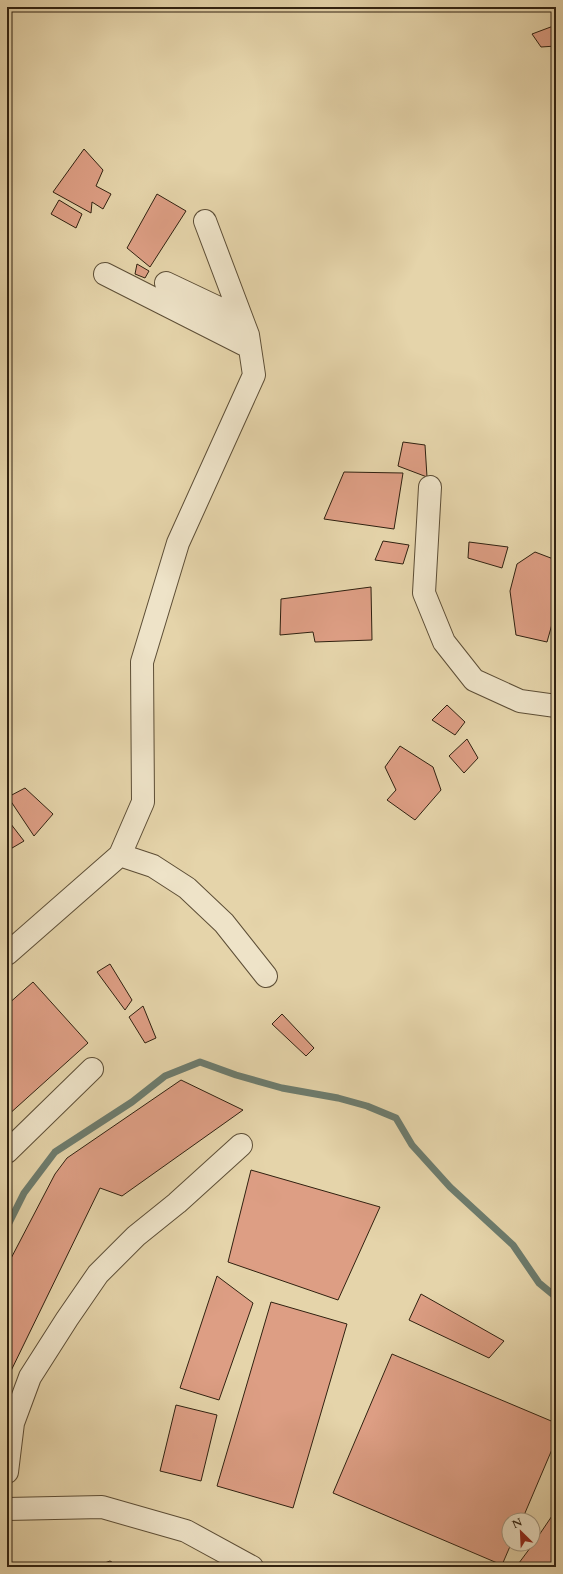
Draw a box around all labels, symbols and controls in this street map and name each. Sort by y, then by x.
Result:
north arrow [501,1512,541,1552]
text: N [510,1514,525,1532]

